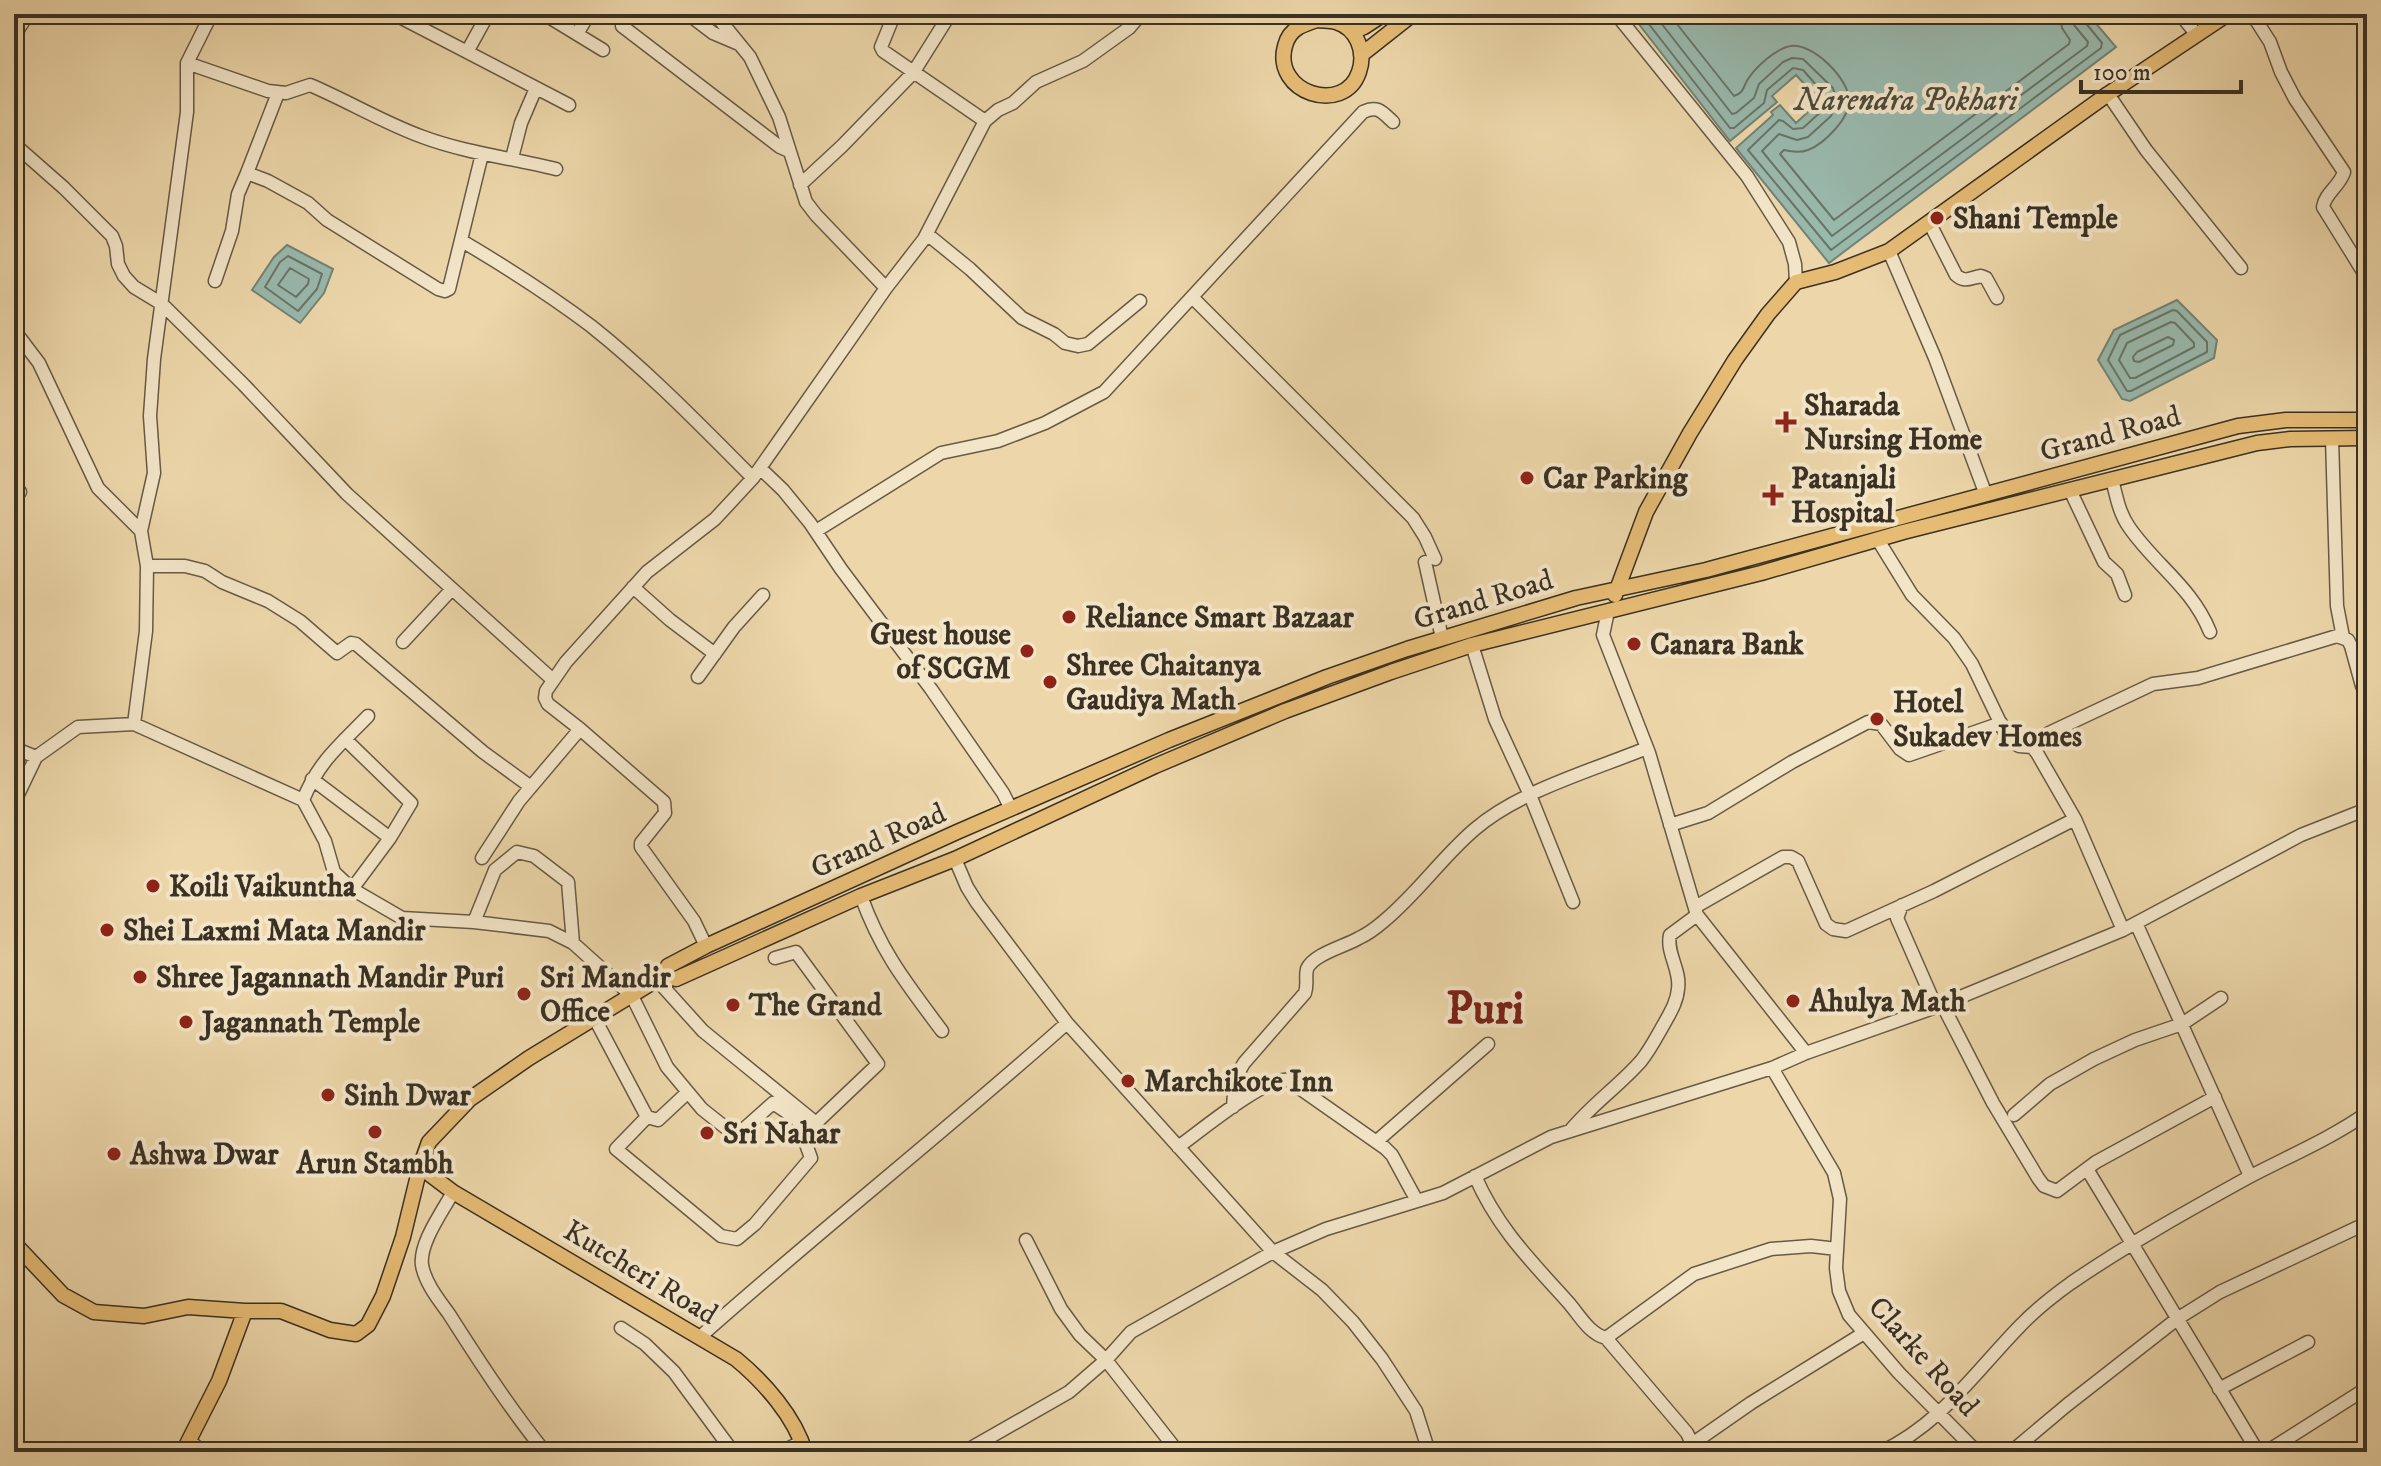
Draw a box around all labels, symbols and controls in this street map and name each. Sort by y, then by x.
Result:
scale bar [2081,44,2241,94]
text: 100 m [2093,58,2151,88]
water label: Narendra Pokhari [1793,81,2019,121]
place label: Shani Temple [1953,201,2119,238]
marker: Shani Temple [1928,209,1946,227]
place label: Sharada Nursing Home [1804,388,1983,459]
street label: Grand Road [2036,398,2185,471]
marker: Sharada Nursing Home [1775,411,1797,433]
place label: Car Parking [1543,461,1689,498]
place label: Patanjali Hospital [1791,461,1896,532]
marker: Car Parking [1518,469,1536,487]
marker: Patanjali Hospital [1762,484,1784,506]
street label: Grand Road [1409,562,1558,639]
place label: Reliance Smart Bazaar [1085,600,1355,637]
marker: Reliance Smart Bazaar [1060,608,1078,626]
place label: Guest house of SCGM [870,617,1012,688]
place label: Canara Bank [1650,627,1805,664]
marker: Canara Bank [1625,635,1643,653]
marker: Guest house of SCGM [1018,642,1036,660]
place label: Shree Chaitanya Gaudiya Math [1066,648,1262,719]
marker: Shree Chaitanya Gaudiya Math [1041,673,1059,691]
place label: Hotel Sukadev Homes [1893,685,2082,756]
marker: Hotel Sukadev Homes [1868,710,1886,728]
street label: Grand Road [805,795,952,888]
place label: Koili Vaikuntha [169,869,357,906]
marker: Koili Vaikuntha [144,877,162,895]
place label: Shei Laxmi Mata Mandir [123,913,426,950]
marker: Shei Laxmi Mata Mandir [98,921,116,939]
place label: Shree Jagannath Mandir Puri [156,960,504,997]
place label: Sri Mandir Office [540,960,671,1031]
marker: Shree Jagannath Mandir Puri [131,968,149,986]
district label: Puri [1446,981,1524,1039]
place label: Ahulya Math [1808,984,1966,1021]
marker: Sri Mandir Office [515,985,533,1003]
place label: The Grand [748,988,883,1025]
marker: Ahulya Math [1784,992,1802,1010]
marker: The Grand [724,996,742,1014]
place label: Jagannath Temple [199,1005,421,1042]
marker: Jagannath Temple [177,1013,195,1031]
place label: Marchikote Inn [1144,1064,1333,1101]
marker: Marchikote Inn [1119,1072,1137,1090]
place label: Sinh Dwar [344,1078,472,1115]
marker: Sinh Dwar [319,1086,337,1104]
place label: Sri Nahar [723,1116,841,1153]
marker: Arun Stambh [366,1123,384,1141]
marker: Sri Nahar [698,1124,716,1142]
place label: Ashwa Dwar [129,1137,279,1174]
marker: Ashwa Dwar [105,1145,123,1163]
place label: Arun Stambh [295,1146,454,1183]
street label: Kutcheri Road [556,1213,724,1334]
street label: Clarke Road [1860,1290,1986,1425]

